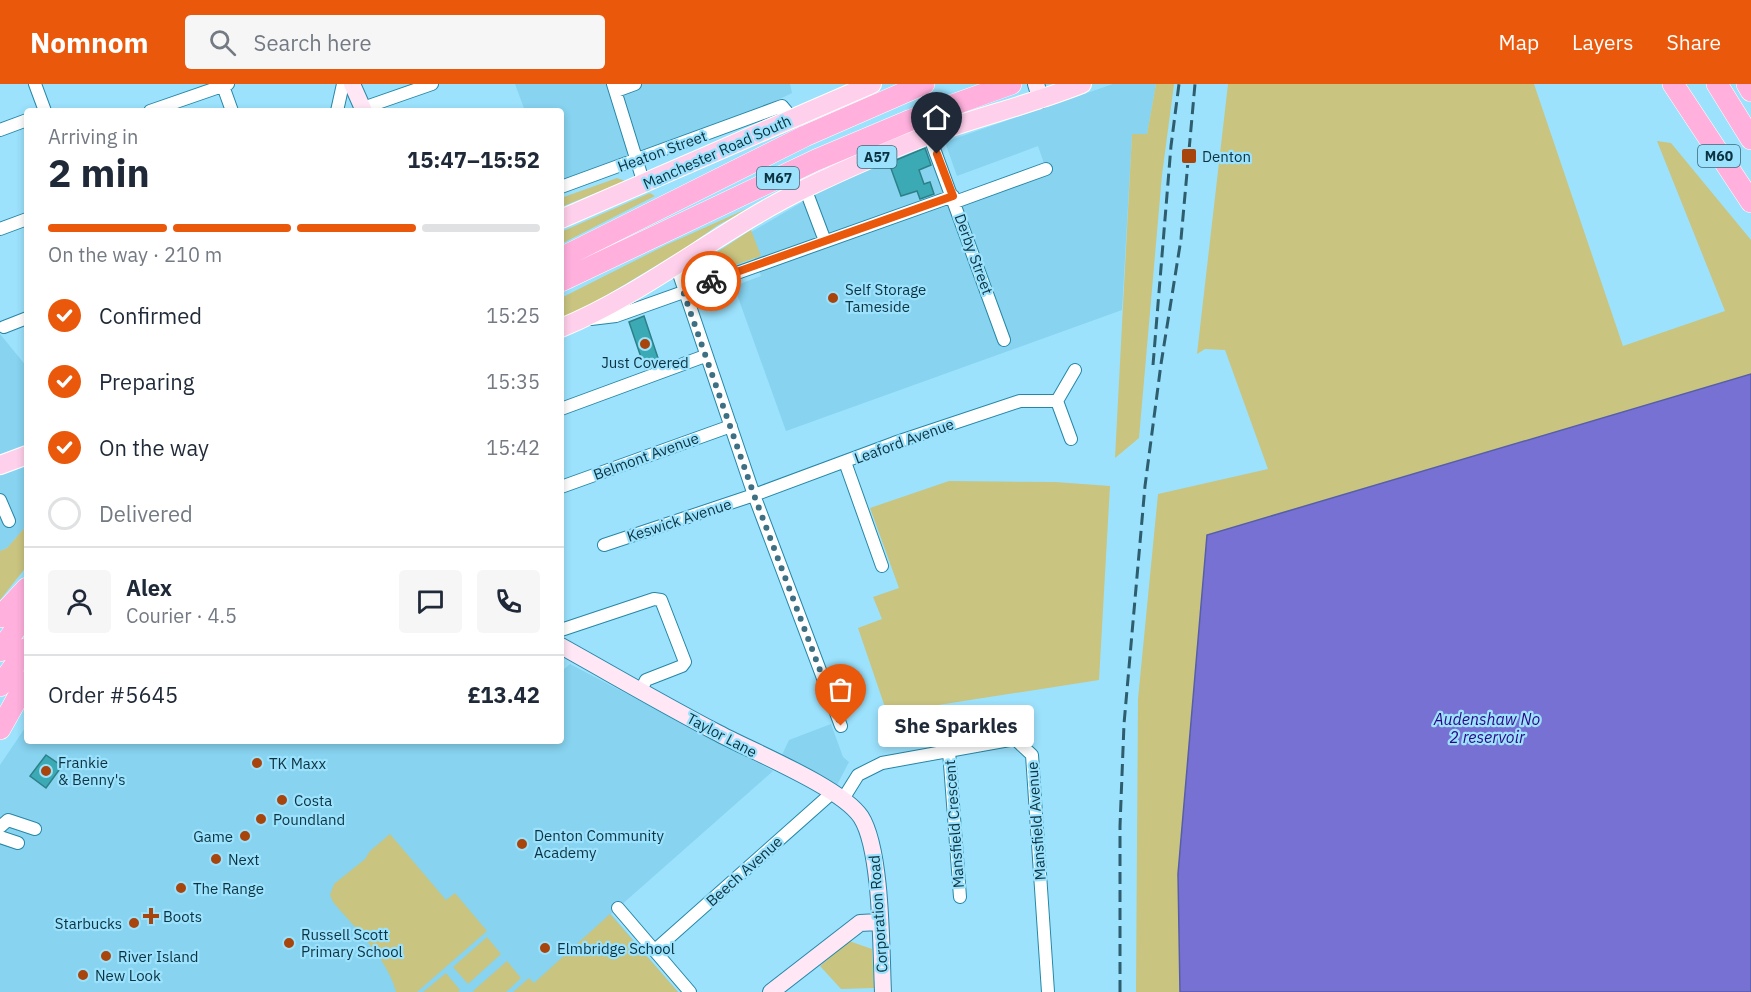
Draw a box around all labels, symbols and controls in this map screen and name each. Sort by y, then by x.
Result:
search box [185,15,605,69]
text: Nomnom [30,24,149,61]
icon: search [206,26,239,59]
text: Search here [254,28,372,57]
text: Map [1499,28,1539,56]
text: Layers [1572,28,1634,56]
text: Share [1667,28,1721,56]
pin [911,92,962,154]
icon: home [920,101,953,134]
street label: Manchester Road South [640,111,794,193]
text: Arriving in [48,123,138,150]
street label: Heaton Street [615,126,709,176]
text: 15:47–15:52 [407,145,540,174]
road number: M60 [1698,145,1740,167]
road number: A57 [858,146,896,168]
text: 2 min [48,147,150,198]
marker: Denton [1180,147,1198,165]
place label: Denton [1202,147,1251,166]
road number: M67 [757,167,799,189]
street label: Derby Street [951,211,997,297]
text: On the way · 210 m [48,241,222,268]
courier [681,251,741,311]
icon: bike [695,265,728,298]
place label: Self Storage Tameside [845,280,926,316]
marker: Self Storage Tameside [826,291,840,305]
icon: check [48,299,81,332]
text: Confirmed [99,301,202,330]
text: 15:25 [486,302,540,329]
marker: Just Covered [638,337,652,351]
place label: Just Covered [601,353,689,372]
icon: check [48,365,81,398]
text: Preparing [99,367,194,396]
text: 15:35 [486,368,540,395]
street label: Leaford Avenue [852,414,956,468]
street label: Belmont Avenue [591,428,701,484]
icon: check [48,431,81,464]
text: On the way [99,433,209,462]
text: 15:42 [486,434,540,461]
street label: Keswick Avenue [624,494,734,546]
text: Delivered [99,499,193,528]
button: person [48,570,111,633]
button: chat [399,570,462,633]
button: phone [477,570,540,633]
text: Alex [126,573,172,602]
text: Courier · 4.5 [126,602,237,629]
pin [815,664,866,726]
icon: bag [824,673,857,706]
text: Order #5645 [48,680,178,709]
text: £13.42 [468,680,540,709]
callout: She Sparkles [877,705,1033,747]
street label: Taylor Lane [684,709,760,761]
water label: Audenshaw No 2 reservoir [1433,709,1540,747]
text: She Sparkles [894,712,1018,739]
place label: Frankie & Benny's [58,753,126,789]
place label: TK Maxx [269,754,326,773]
marker: TK Maxx [250,756,264,770]
street label: Mansfield Crescent [940,759,968,889]
street label: Mansfield Avenue [1022,761,1050,881]
marker: Frankie & Benny's [39,764,53,778]
place label: Costa [294,791,332,810]
marker: Costa [275,793,289,807]
place label: Poundland [273,810,345,829]
marker: Poundland [254,812,268,826]
place label: Denton Community Academy [534,826,664,862]
place label: Game [193,827,233,846]
marker: Game [238,829,252,843]
street label: Beech Avenue [702,832,786,910]
marker: Denton Community Academy [515,837,529,851]
place label: Next [228,850,260,869]
marker: Next [209,852,223,866]
street label: Corporation Road [864,855,892,973]
place label: The Range [193,879,264,898]
marker: The Range [174,881,188,895]
place label: Boots [163,907,202,926]
marker: Boots [144,909,158,923]
place label: Starbucks [55,914,122,933]
marker: Starbucks [127,916,141,930]
place label: Russell Scott Primary School [301,925,403,961]
marker: Russell Scott Primary School [282,936,296,950]
place label: Elmbridge School [557,939,675,958]
marker: Elmbridge School [538,941,552,955]
place label: River Island [118,947,199,966]
marker: River Island [99,949,113,963]
place label: New Look [95,966,161,985]
marker: New Look [76,968,90,982]

